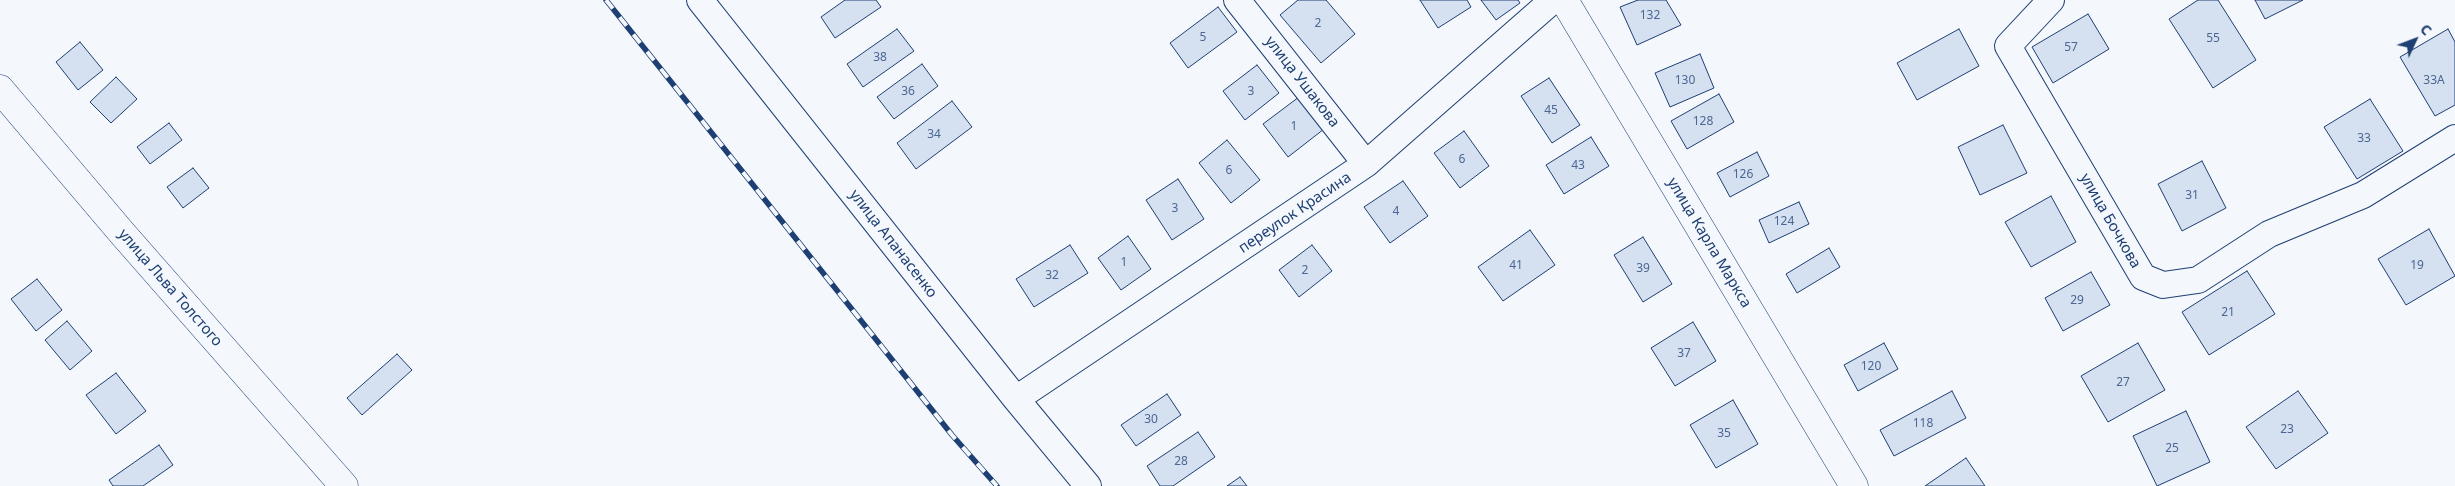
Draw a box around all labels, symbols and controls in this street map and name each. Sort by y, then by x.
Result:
house number: 132 [1640,9,1660,23]
north arrow [2390,15,2440,65]
house number: 2 [1315,17,1321,31]
text: С [2416,20,2436,39]
house number: 5 [1200,31,1206,45]
house number: 55 [2206,32,2220,46]
street label: улица Ушакова [1261,33,1343,131]
house number: 57 [2064,41,2078,55]
house number: 38 [873,51,887,65]
house number: 130 [1675,74,1695,88]
house number: 33А [2423,74,2445,88]
house number: 36 [901,85,915,99]
house number: 3 [1248,85,1254,99]
house number: 45 [1544,104,1558,118]
house number: 128 [1693,115,1713,129]
house number: 1 [1291,120,1297,134]
house number: 34 [927,128,941,142]
house number: 33 [2357,132,2371,146]
house number: 6 [1459,153,1465,167]
house number: 43 [1571,159,1585,173]
house number: 6 [1226,164,1232,178]
house number: 126 [1733,168,1753,182]
street label: переулок Красина [1235,169,1355,257]
street label: улица Бочкова [2076,170,2144,272]
street label: улица Карла Маркса [1663,175,1755,311]
street label: улица Апанасенко [845,186,941,302]
house number: 31 [2185,189,2199,203]
house number: 3 [1172,202,1178,216]
house number: 4 [1393,205,1399,219]
house number: 124 [1774,215,1794,229]
street label: улица Льва Толстого [114,226,226,350]
house number: 1 [1121,256,1127,270]
house number: 41 [1509,259,1523,273]
house number: 19 [2410,259,2424,273]
house number: 39 [1636,262,1650,276]
house number: 2 [1302,264,1308,278]
house number: 32 [1045,269,1059,283]
house number: 29 [2070,294,2084,308]
house number: 21 [2221,306,2235,320]
house number: 37 [1677,347,1691,361]
house number: 120 [1861,360,1881,374]
house number: 27 [2116,376,2130,390]
house number: 30 [1144,413,1158,427]
house number: 118 [1913,417,1933,431]
house number: 23 [2280,423,2294,437]
house number: 35 [1717,427,1731,441]
house number: 25 [2165,442,2179,456]
house number: 28 [1174,455,1188,469]

